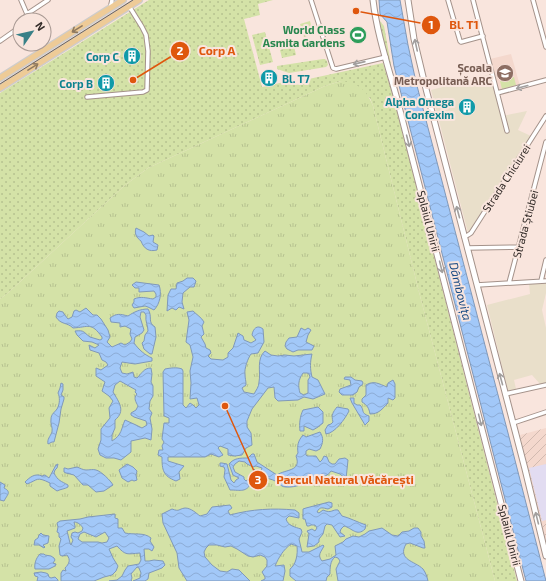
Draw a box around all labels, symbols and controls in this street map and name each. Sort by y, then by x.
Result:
north arrow [12,12,52,52]
callout: Bl. T1 [421,13,487,37]
text: 1 [428,17,434,31]
text: Bl. T1 [449,17,479,31]
text: N [33,19,48,33]
place label: World Class Asmita Gardens [263,23,345,49]
sports icon: World Class Asmita Gardens [348,25,368,45]
one-way arrow [71,26,83,34]
callout: Corp A [170,39,243,63]
one-way arrow [411,39,419,52]
text: 2 [177,43,184,57]
text: Corp A [199,43,235,57]
building icon: Corp C [122,46,142,66]
place label: Corp C [86,50,120,63]
one-way arrow [353,60,366,68]
place label: Școala Metropolitană ARC [394,61,493,87]
one-way arrow [27,62,39,70]
school or university icon: Școala Metropolitană ARC [495,63,515,83]
building icon: Bl. T7 [259,68,279,88]
place label: Bl. T7 [282,72,310,85]
building icon: Corp B [96,73,116,93]
place label: Corp B [59,77,93,90]
one-way arrow [515,84,528,91]
place label: Alpha Omega Confexim [385,95,454,121]
building icon: Alpha Omega Confexim [457,97,477,117]
one-way arrow [405,134,413,147]
street label: Strada Chiciurei [479,142,533,214]
street label: Splaiul Unirii [415,189,443,253]
street label: Strada Știubei [510,189,542,260]
one-way arrow [453,206,461,219]
one-way arrow [437,260,445,273]
water label: Dâmbovița [445,260,475,322]
one-way arrow [497,372,504,385]
one-way arrow [477,413,484,426]
callout: Parcul Natural Văcărești [248,468,422,492]
text: 3 [255,472,262,486]
text: Parcul Natural Văcărești [276,472,414,488]
street label: Splaiul Unirii [496,503,524,567]
one-way arrow [532,512,540,525]

